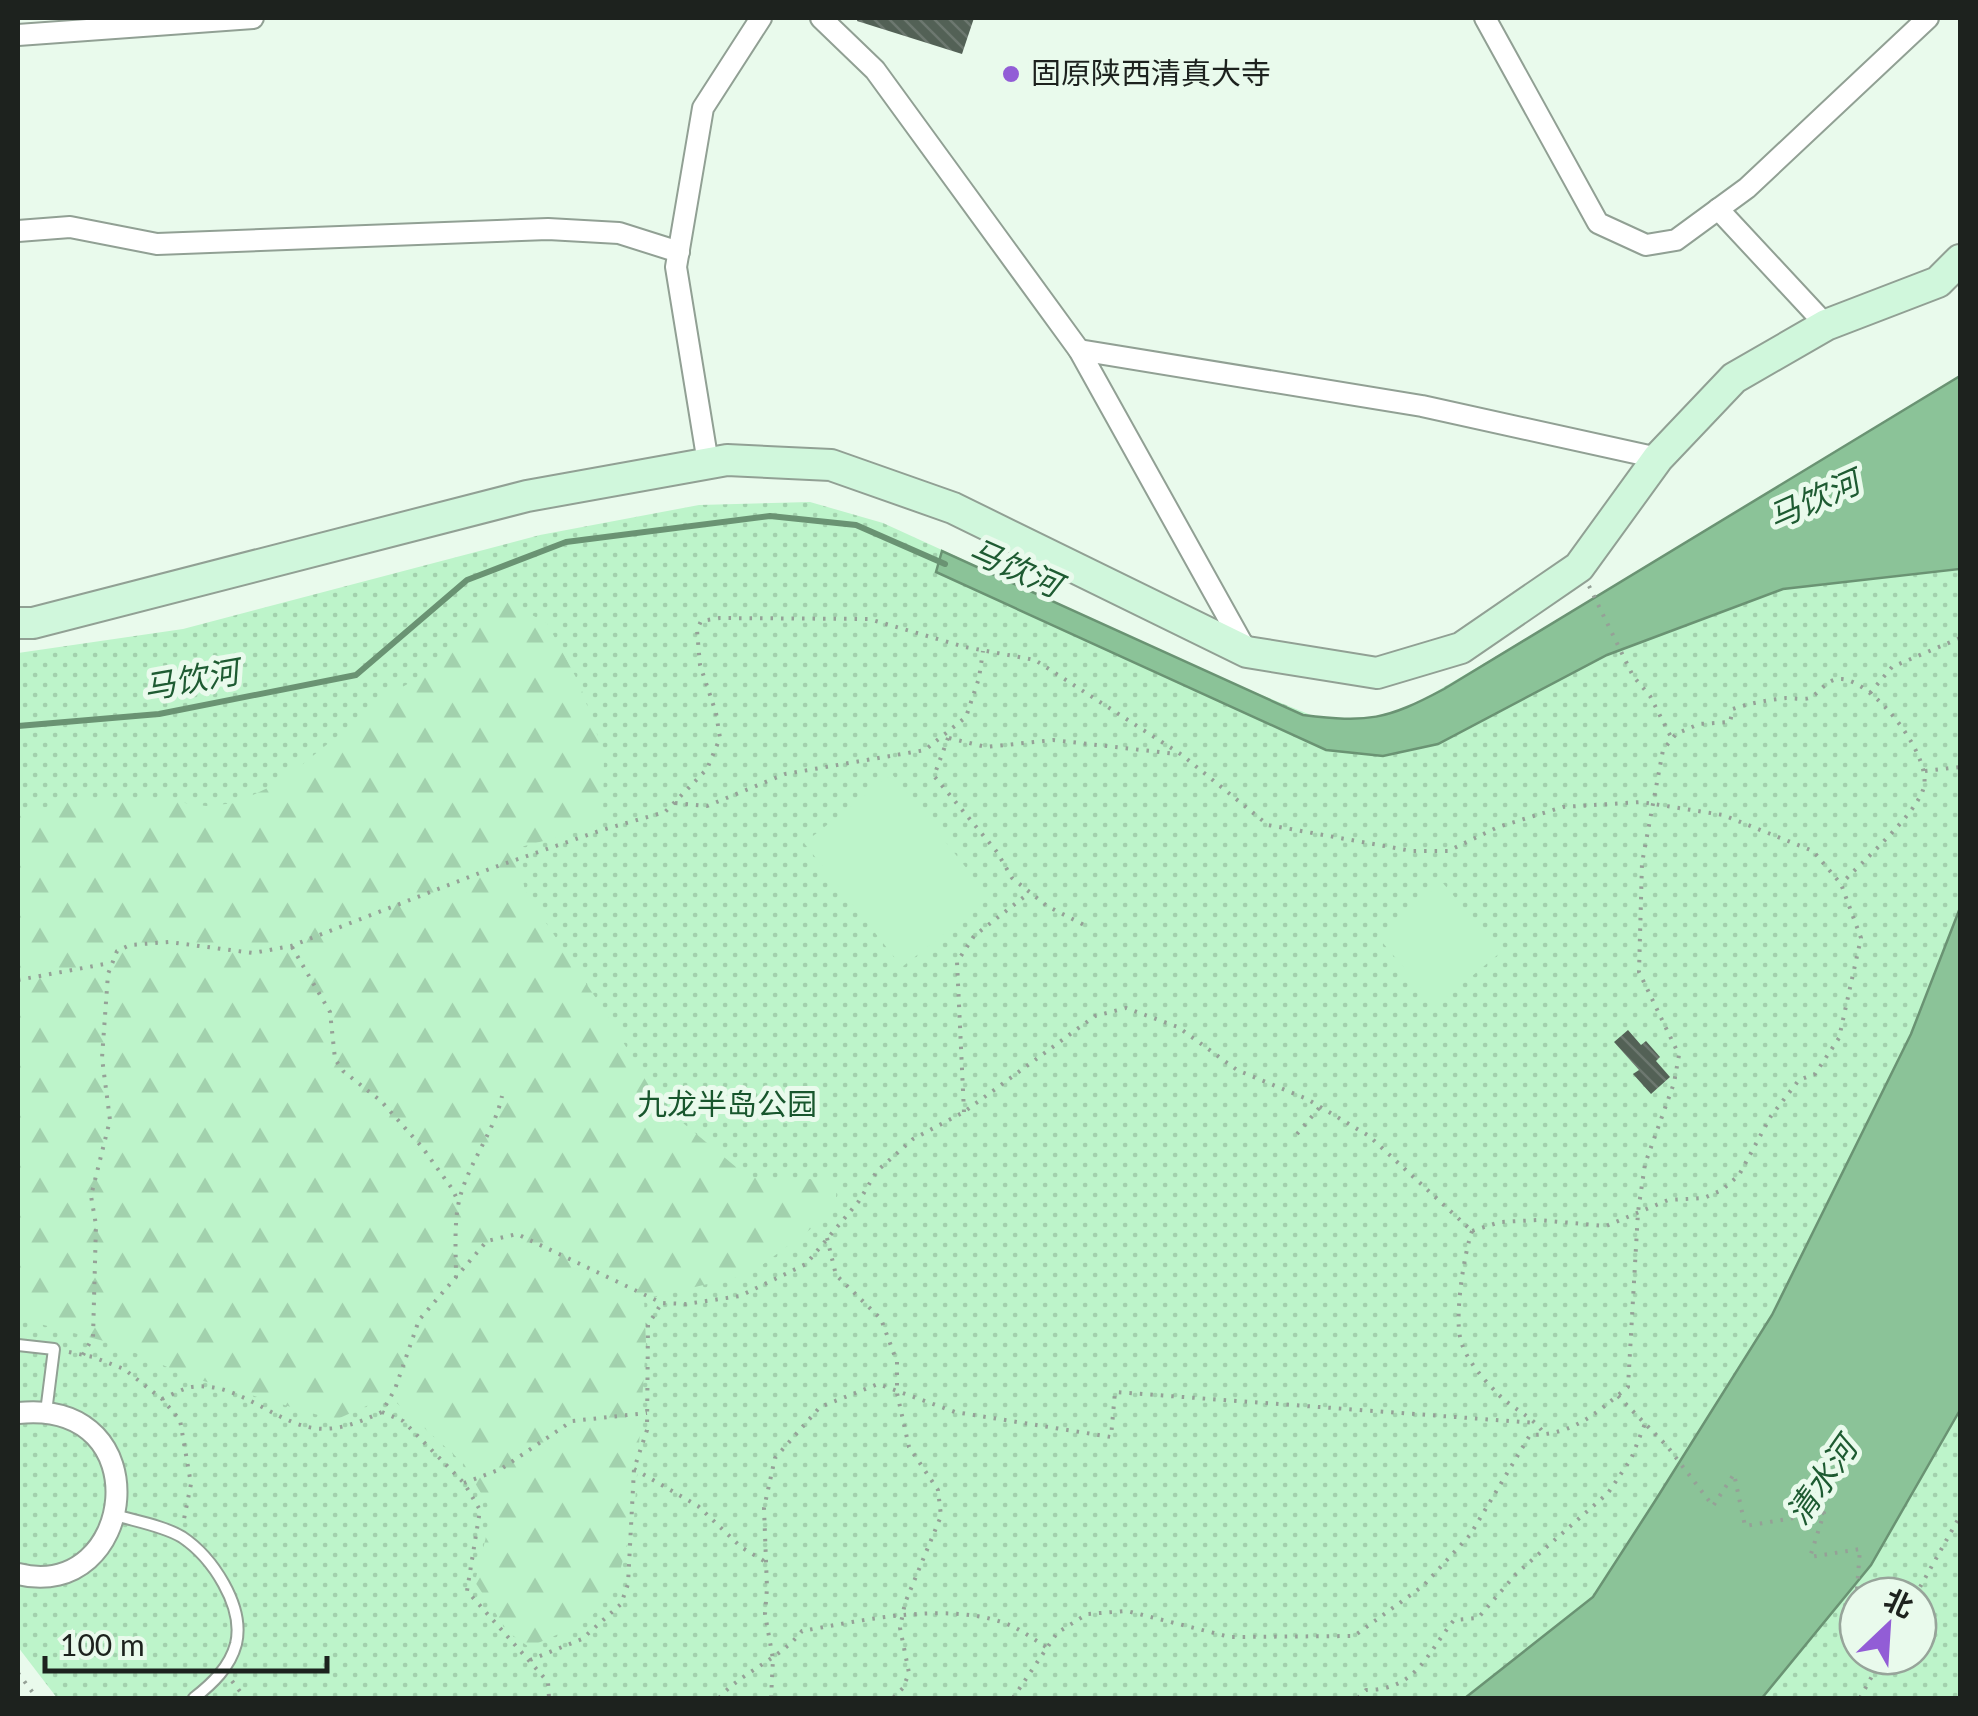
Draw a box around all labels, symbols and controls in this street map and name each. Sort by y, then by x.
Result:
place label: 固原陕西清真大寺 [1031,54,1271,90]
marker: 固原陕西清真大寺 [1000,63,1022,85]
water label: 马饮河 [1762,459,1871,536]
water label: 马饮河 [964,529,1073,606]
water label: 马饮河 [140,650,247,706]
park label: 九龙半岛公园 [637,1085,817,1121]
water label: 清水河 [1777,1425,1868,1531]
north arrow [1838,1576,1938,1676]
text: 北 [1879,1581,1919,1624]
scale bar [45,1611,328,1673]
text: 100 m [60,1626,145,1662]

